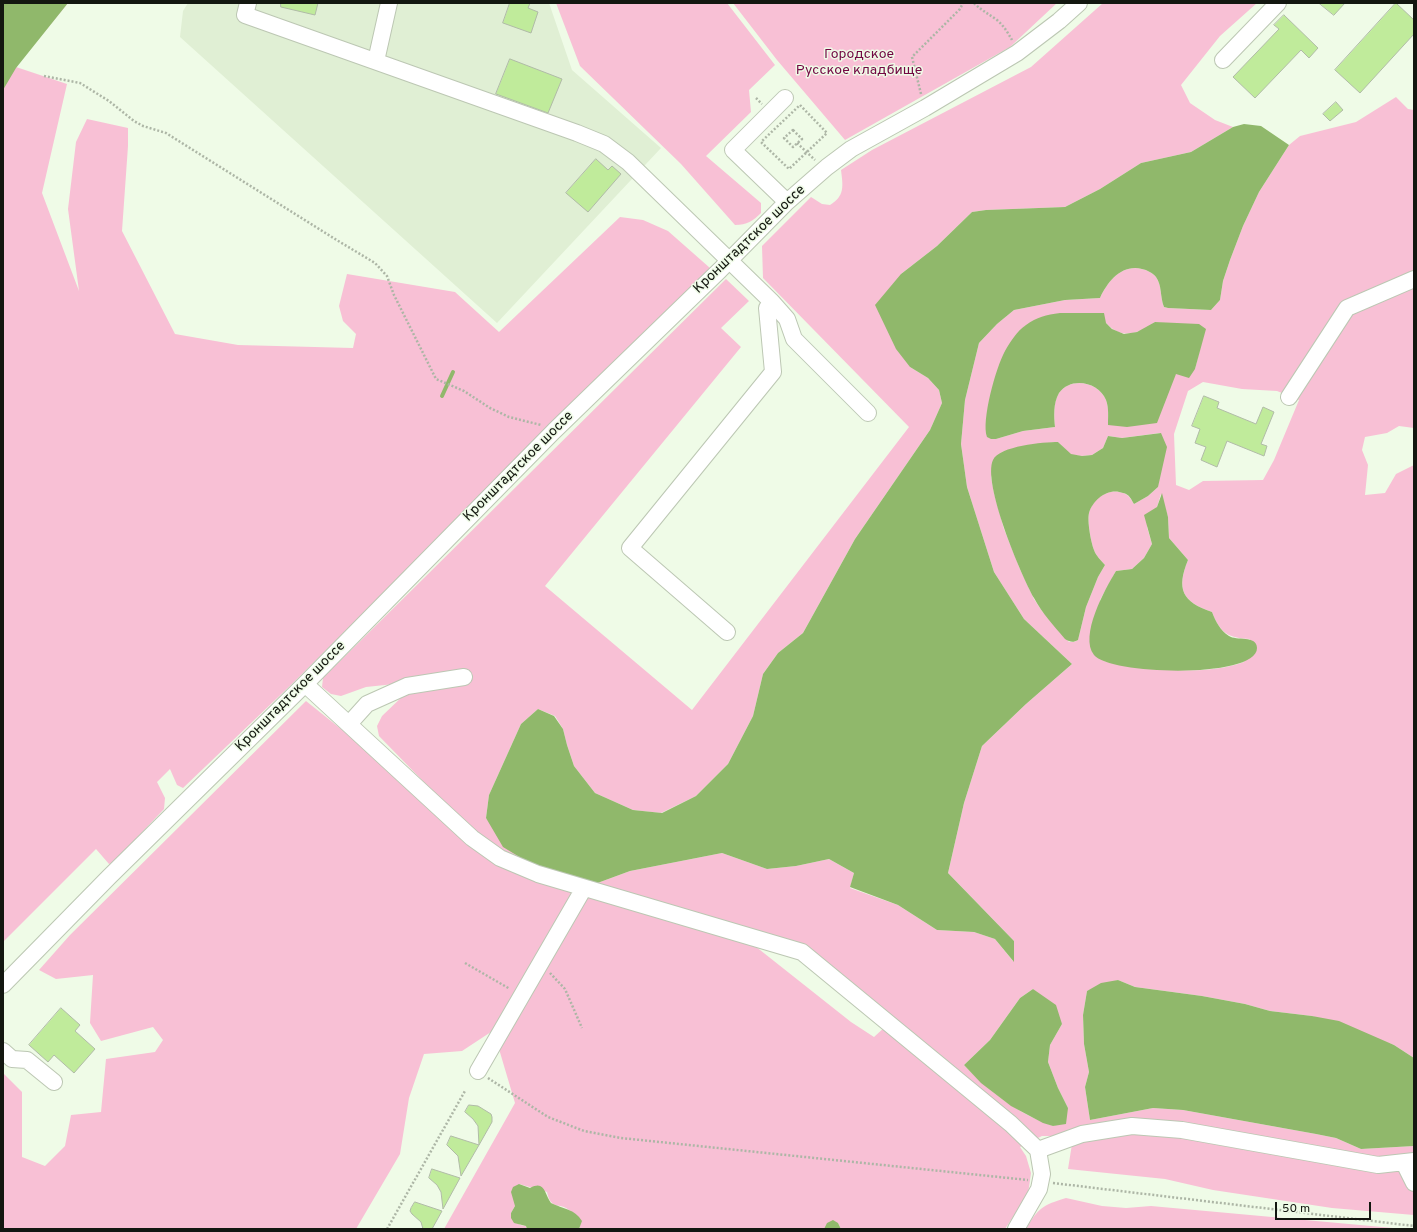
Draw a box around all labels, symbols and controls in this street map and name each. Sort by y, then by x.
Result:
park label: Городское Русское кладбище [796,47,922,80]
street label: Кронштадтское шоссе [691,182,809,298]
street label: Кронштадтское шоссе [460,408,578,526]
street label: Кронштадтское шоссе [232,638,350,756]
scale bar [1277,1194,1373,1220]
text: 50 m [1282,1201,1310,1217]

